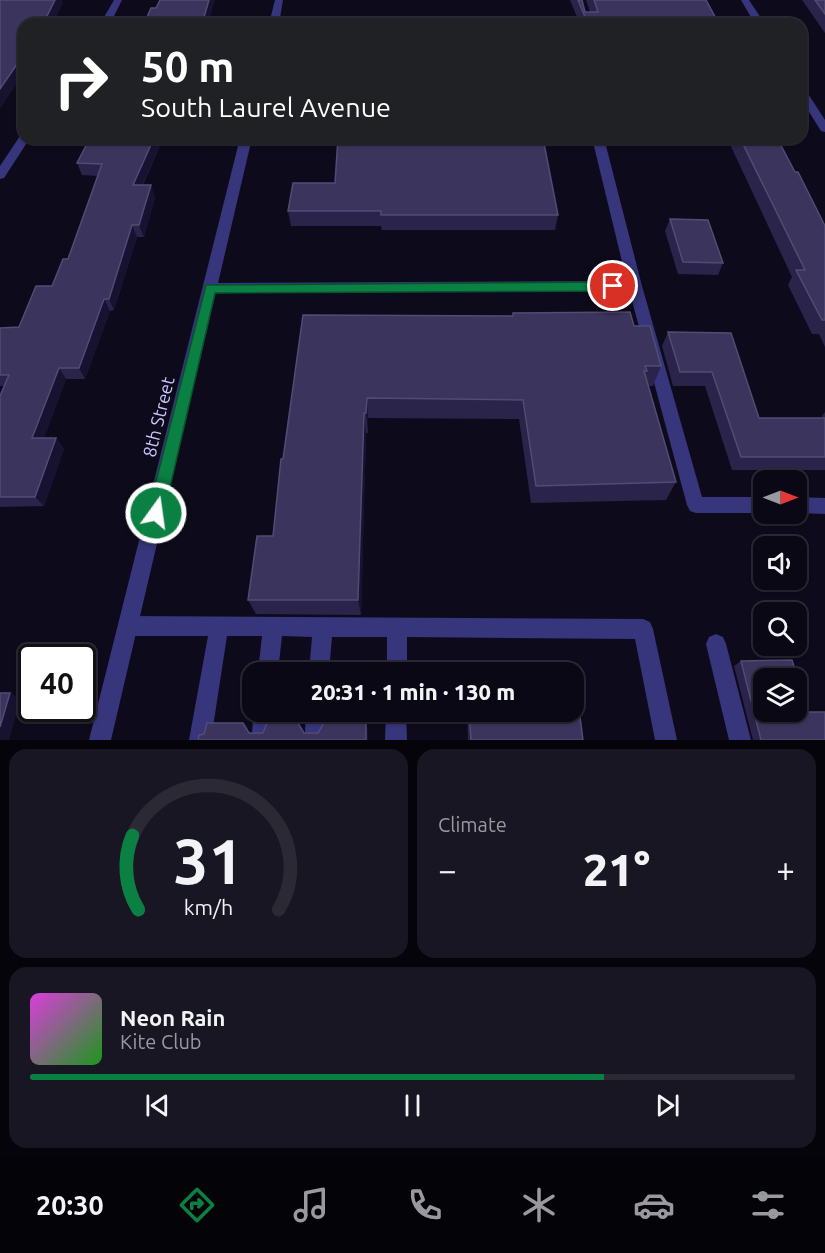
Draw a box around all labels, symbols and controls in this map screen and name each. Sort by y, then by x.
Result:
icon: right [42,42,120,120]
text: 50 m [141,43,235,90]
text: South Laurel Avenue [141,92,391,122]
pin [587,260,638,311]
icon: arrive [596,269,629,302]
street label: 8th Street [138,375,178,459]
north arrow [753,470,807,524]
map controls [753,470,807,722]
position arrow [124,481,188,545]
button: sound [753,536,807,590]
button: search [753,602,807,656]
speed limit sign: 40 [18,644,96,722]
button: layers [753,668,807,722]
text: 20:31 · 1 min · 130 m [311,679,515,704]
text: Climate [438,813,507,836]
text: 31 [173,826,244,896]
text: 21° [583,844,650,895]
text: − [438,851,457,888]
text: + [776,851,795,888]
text: km/h [184,896,233,920]
text: Neon Rain [120,1005,225,1030]
text: Kite Club [120,1030,202,1053]
icon: previous [141,1089,174,1122]
icon: pause [396,1089,429,1122]
icon: next [651,1089,684,1122]
icon: directions [176,1184,218,1226]
icon: music [290,1184,332,1226]
icon: phone [404,1184,446,1226]
icon: climate [518,1184,560,1226]
icon: car [633,1184,675,1226]
icon: filters [747,1184,789,1226]
text: 20:30 [36,1190,104,1220]

